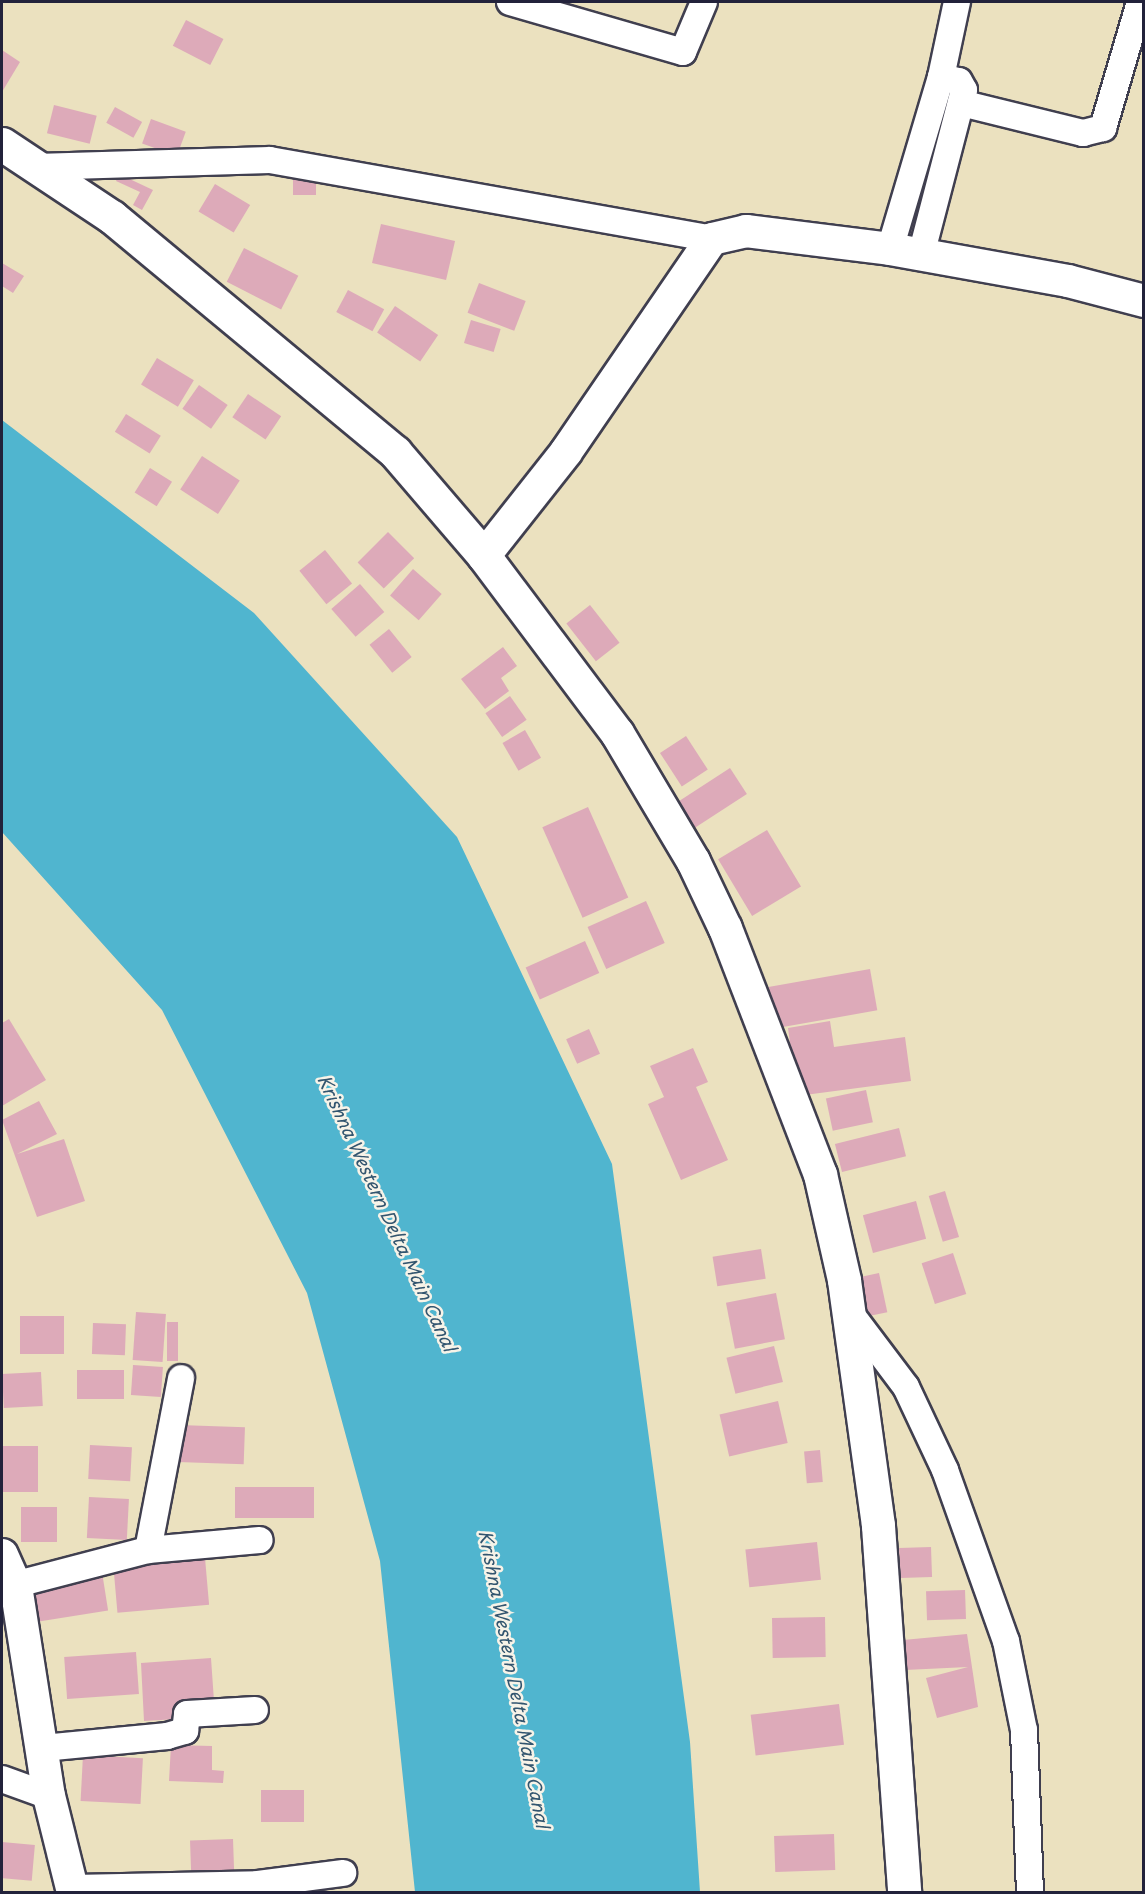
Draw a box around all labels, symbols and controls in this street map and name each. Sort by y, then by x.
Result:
water label: Krishna Western Delta Main Canal [313,1071,461,1355]
water label: Krishna Western Delta Main Canal [474,1528,554,1830]

